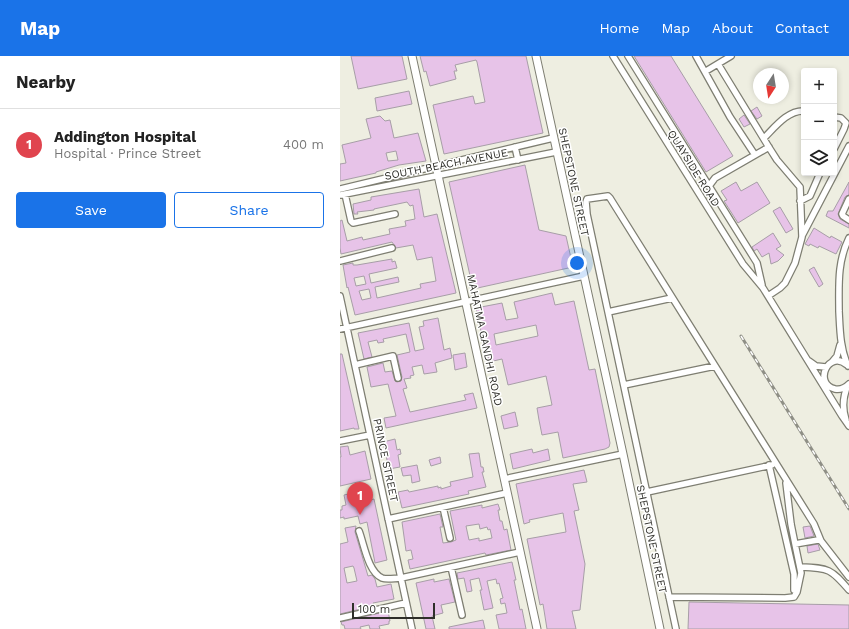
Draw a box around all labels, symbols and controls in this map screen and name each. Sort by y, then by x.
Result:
text: Map [20,17,60,40]
text: Home [599,20,639,36]
text: Map [661,20,690,36]
text: About [712,20,753,36]
text: Contact [775,20,829,36]
north arrow [753,68,789,104]
map controls [801,68,837,176]
button: + [801,68,837,104]
text: Nearby [16,72,75,92]
button: − [801,104,837,140]
street label: SHEPSTONE STREET [556,127,591,238]
text: Addington Hospital [54,128,196,146]
street label: QUAYSIDE ROAD [665,128,722,209]
text: 1 [26,137,32,152]
text: 400 m [283,137,324,152]
button: layers [801,140,837,176]
text: Hospital · Prince Street [54,146,201,161]
street label: SOUTH BEACH AVENUE [383,146,509,183]
button: Save [16,192,166,228]
button: Share [174,192,324,228]
your location [567,253,587,273]
street label: MAHATMA GANDHI ROAD [464,273,505,407]
street label: PRINCE STREET [370,417,401,503]
pin: 1 [347,482,373,515]
street label: SHEPSTONE STREET [634,484,669,595]
scale bar [352,601,435,620]
text: 100 m [358,603,390,616]

